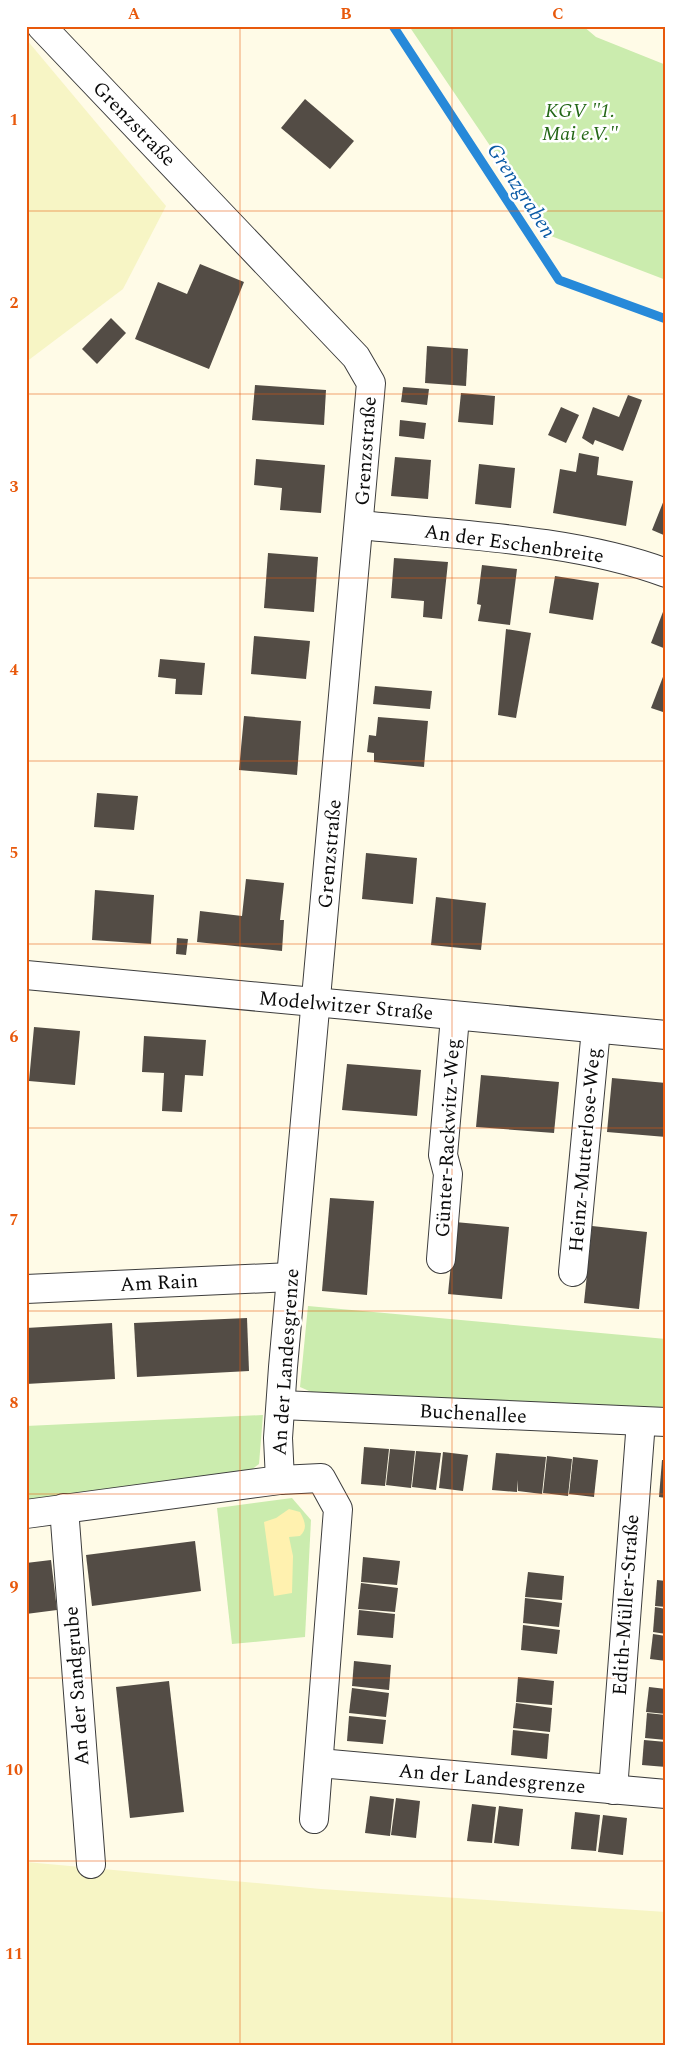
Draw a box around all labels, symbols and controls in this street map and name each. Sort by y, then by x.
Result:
text: A [128,2,141,26]
text: B [340,2,352,26]
text: C [552,2,564,26]
street label: Grenzstraße [85,74,183,174]
park label: KGV "1. Mai e.V." [542,96,618,149]
text: 1 [10,108,18,132]
water label: Grenzgraben [478,137,564,245]
text: 2 [10,291,19,315]
street label: Grenzstraße [347,395,385,507]
text: 3 [10,475,19,499]
street label: An der Eschenbreite [422,517,606,571]
text: 4 [10,658,19,682]
street label: Grenzstraße [310,798,350,910]
text: 5 [10,841,18,865]
street label: Modelwitzer Straße [258,983,434,1029]
text: 6 [10,1025,19,1049]
street label: Günter-Rackwitz-Weg [428,1038,468,1238]
street label: Heinz-Mutterlose-Weg [561,1047,609,1253]
text: 7 [10,1208,19,1232]
street label: Am Rain [119,1266,199,1300]
street label: An der Landesgrenze [264,1267,308,1457]
text: 8 [10,1391,19,1415]
street label: Buchenallee [418,1396,528,1432]
street label: Edith-Müller-Straße [605,1513,647,1697]
text: 9 [10,1575,19,1599]
street label: An der Sandgrube [56,1605,98,1767]
street label: An der Landesgrenze [397,1756,587,1802]
text: 10 [5,1758,23,1782]
text: 11 [5,1942,23,1966]

